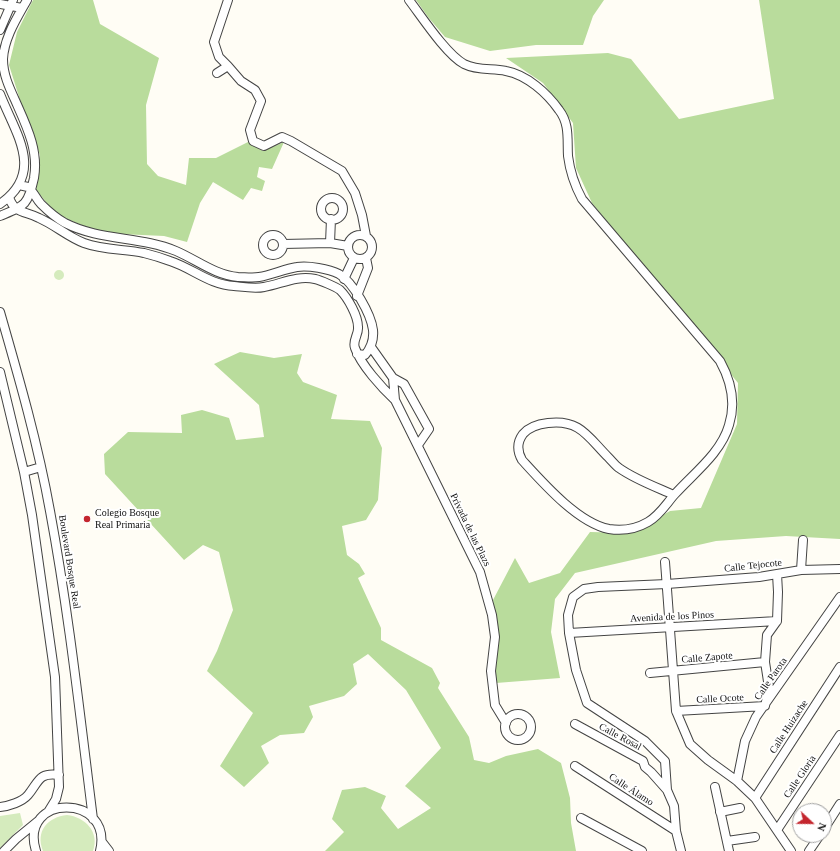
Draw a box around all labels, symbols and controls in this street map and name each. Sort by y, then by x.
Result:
street label: Privada de las Plazs [447,492,493,568]
place label: Colegio Bosque Real Primaria [95,507,159,530]
street label: Boulevard Bosque Real [56,514,82,610]
marker: Colegio Bosque Real Primaria [82,514,92,524]
street label: Calle Tejocote [724,557,782,575]
street label: Avenida de los Pinos [630,609,714,625]
street label: Calle Zapote [681,650,733,666]
street label: Calle Parota [752,655,790,703]
street label: Calle Ocote [696,692,744,706]
street label: Calle Huizache [767,698,811,756]
street label: Calle Rosal [597,721,643,753]
street label: Calle Gloria [781,753,819,801]
street label: Calle Álamo [606,771,656,809]
north arrow [792,803,832,843]
text: N [815,821,829,833]

